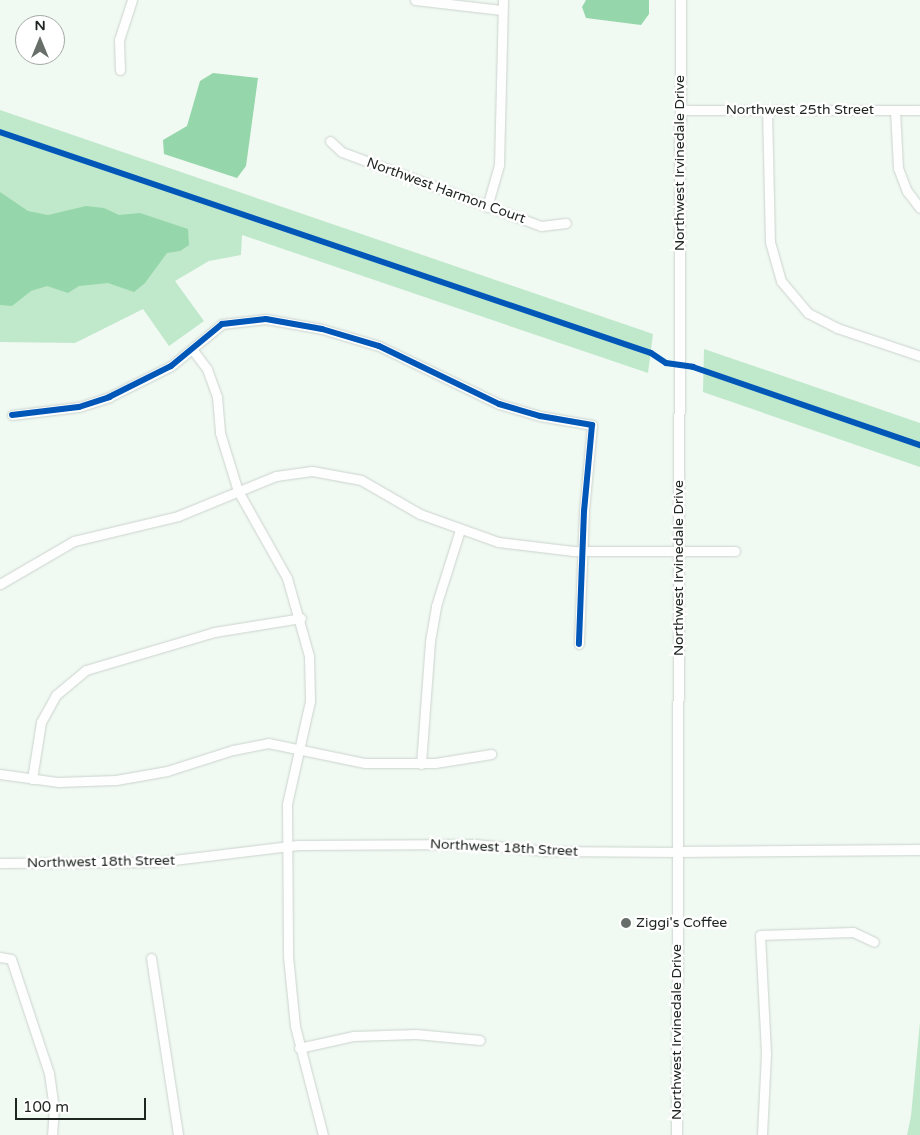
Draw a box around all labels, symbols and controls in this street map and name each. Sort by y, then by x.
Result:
north arrow [15,15,65,65]
text: N [34,17,46,34]
street label: Northwest Irvinedale Drive [672,75,688,251]
street label: Northwest 25th Street [726,102,874,118]
street label: Northwest Harmon Court [364,154,528,228]
street label: Northwest Irvinedale Drive [671,480,687,656]
street label: Northwest 18th Street [429,836,579,860]
street label: Northwest 18th Street [27,852,175,872]
place label: Ziggi's Coffee [636,915,727,931]
marker: Ziggi's Coffee [620,917,632,929]
street label: Northwest Irvinedale Drive [669,944,685,1120]
scale bar [18,1088,149,1120]
text: 100 m [23,1098,69,1116]

